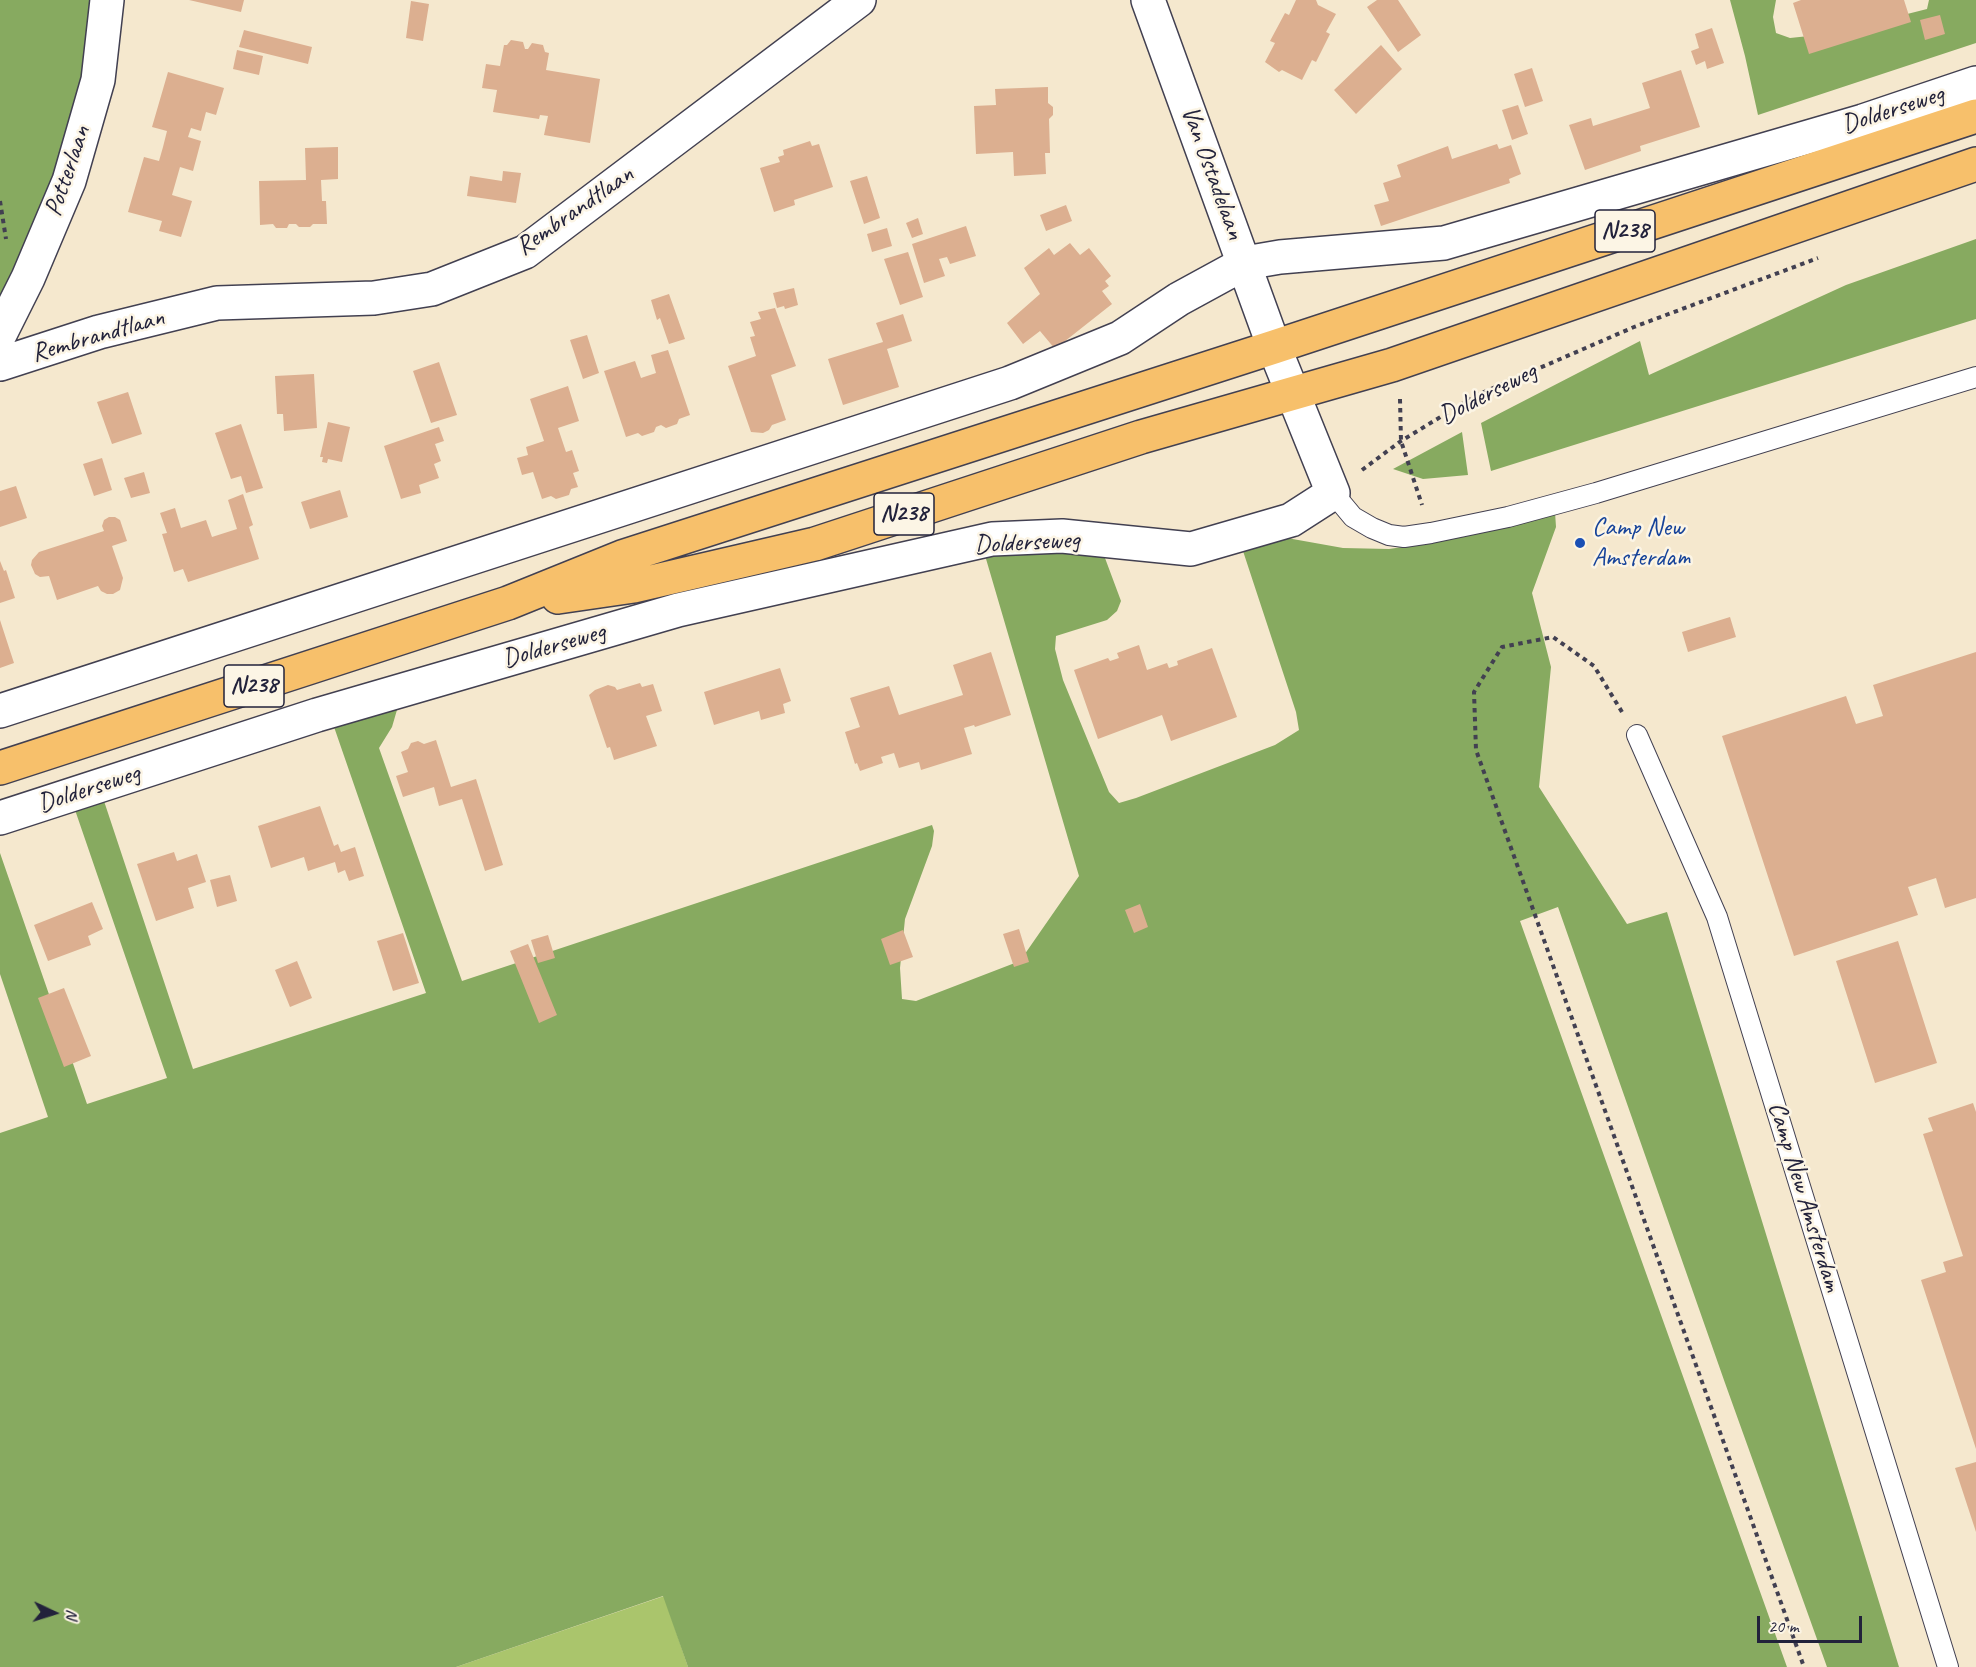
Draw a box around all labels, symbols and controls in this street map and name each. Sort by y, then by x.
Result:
street label: Dolderseweg [1838,79,1948,141]
street label: Van Ostadelaan [1173,102,1251,244]
street label: Potterlaan [38,122,98,220]
street label: Rembrandtlaan [510,159,640,263]
road number: N238 [1595,210,1655,252]
street label: Rembrandtlaan [28,302,168,370]
street label: Dolderseweg [1434,356,1542,432]
road number: N238 [874,493,934,535]
place label: Camp New Amsterdam [1592,512,1690,574]
street label: Dolderseweg [974,525,1080,561]
marker: Camp New Amsterdam [1573,536,1587,550]
street label: Dolderseweg [499,616,609,676]
road number: N238 [224,665,284,707]
street label: Dolderseweg [34,758,144,820]
street label: Camp New Amsterdam [1760,1099,1848,1295]
north arrow [24,1583,84,1643]
scale bar [1760,1604,1865,1642]
text: N [62,1609,82,1620]
text: 20 m [1768,1615,1799,1637]

